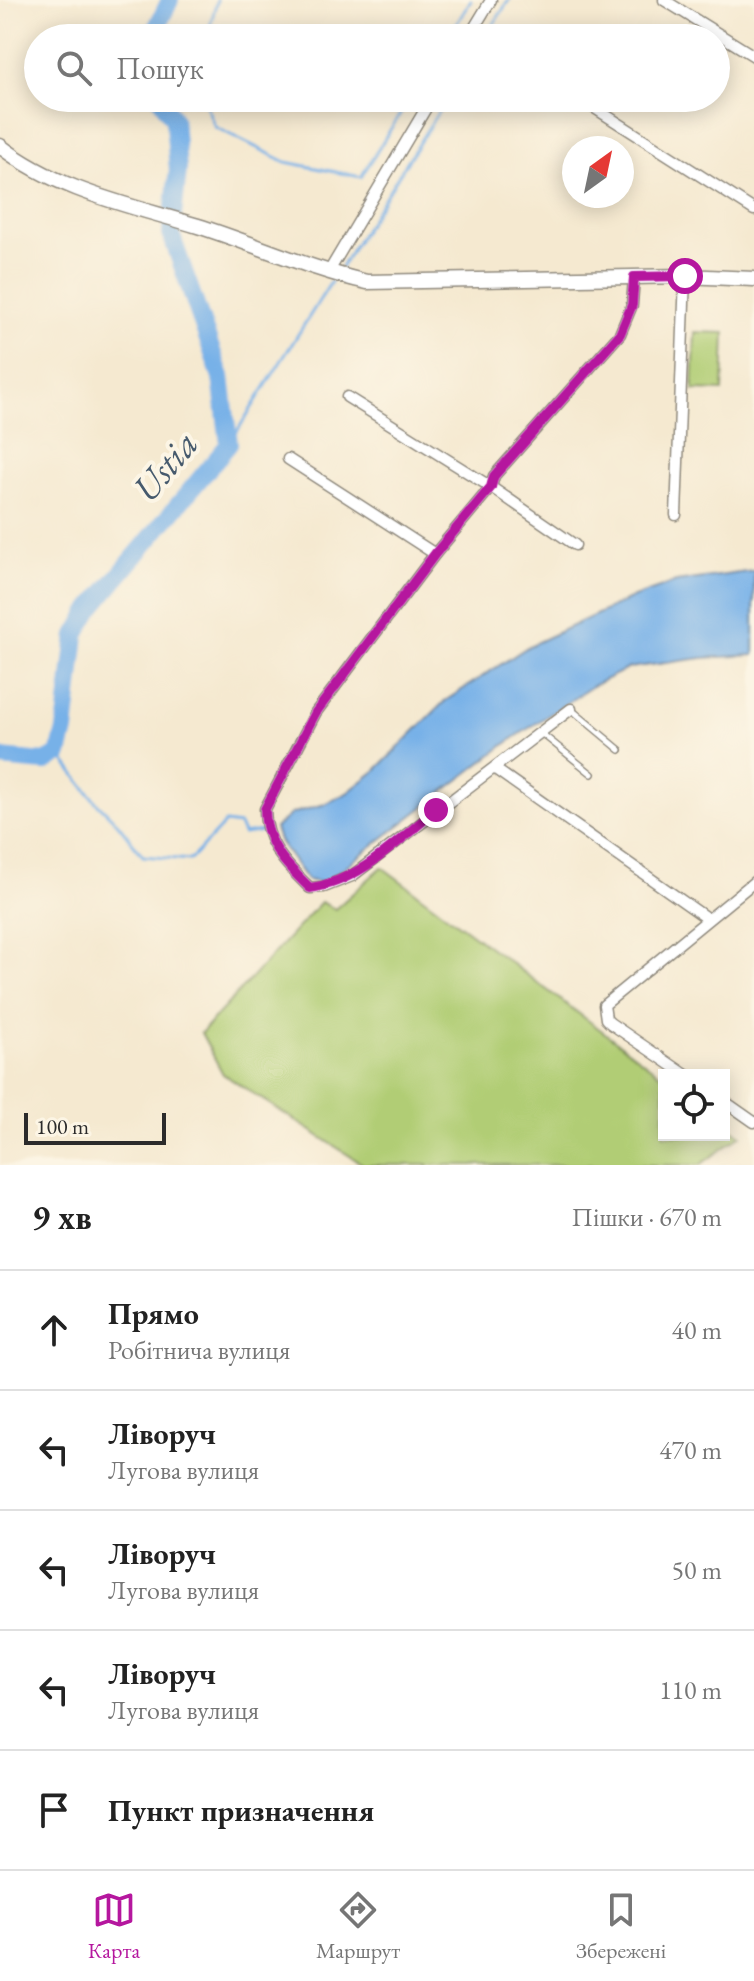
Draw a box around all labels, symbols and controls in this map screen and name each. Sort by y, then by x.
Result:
search box [24,24,730,112]
icon: search [52,46,96,90]
text: Пошук [116,49,204,88]
north arrow [562,136,634,208]
route start [667,258,703,294]
water label: Ustia [121,420,208,511]
route end [418,792,454,828]
map controls [658,1069,730,1141]
button: locate [658,1069,730,1141]
scale bar [24,1109,166,1145]
text: 100 m [36,1112,89,1141]
text: 9 хв [32,1195,92,1239]
text: Пішки · 670 m [571,1200,722,1234]
text: Прямо [108,1294,199,1333]
icon: ahead [32,1308,76,1352]
text: 40 m [672,1313,722,1347]
text: Робітнича вулиця [108,1333,290,1367]
text: Ліворуч [108,1414,216,1453]
icon: left [32,1428,76,1472]
text: 470 m [659,1433,722,1467]
text: Лугова вулиця [108,1453,259,1487]
text: Ліворуч [108,1534,216,1573]
icon: left [32,1548,76,1592]
text: 50 m [672,1553,722,1587]
text: Лугова вулиця [108,1573,259,1607]
text: Ліворуч [108,1654,216,1693]
icon: left [32,1668,76,1712]
text: 110 m [659,1673,722,1707]
text: Лугова вулиця [108,1693,259,1727]
icon: arrive [32,1788,76,1832]
text: Пункт призначення [108,1791,374,1830]
tab: Карта [88,1888,140,1965]
tab: Маршрут [316,1888,400,1965]
tab: Збережені [576,1888,666,1965]

